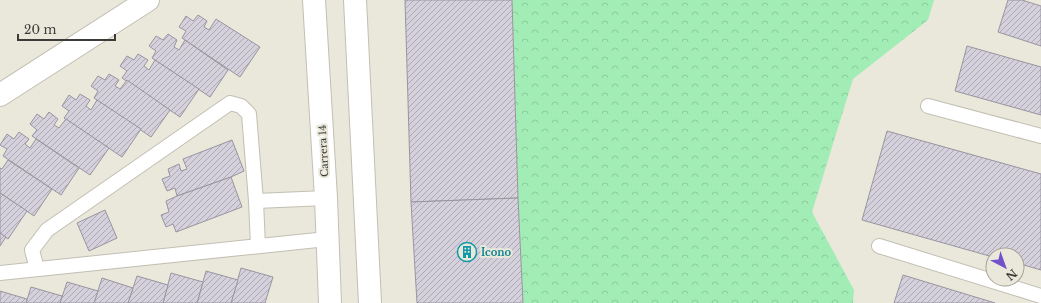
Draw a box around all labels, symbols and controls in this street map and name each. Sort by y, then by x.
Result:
scale bar [18,16,115,42]
text: 20 m [24,22,56,37]
street label: Carrera 14 [316,124,331,177]
building icon: Icono [456,241,478,263]
place label: Icono [481,246,512,259]
north arrow [985,247,1025,287]
text: N [1003,266,1020,284]

